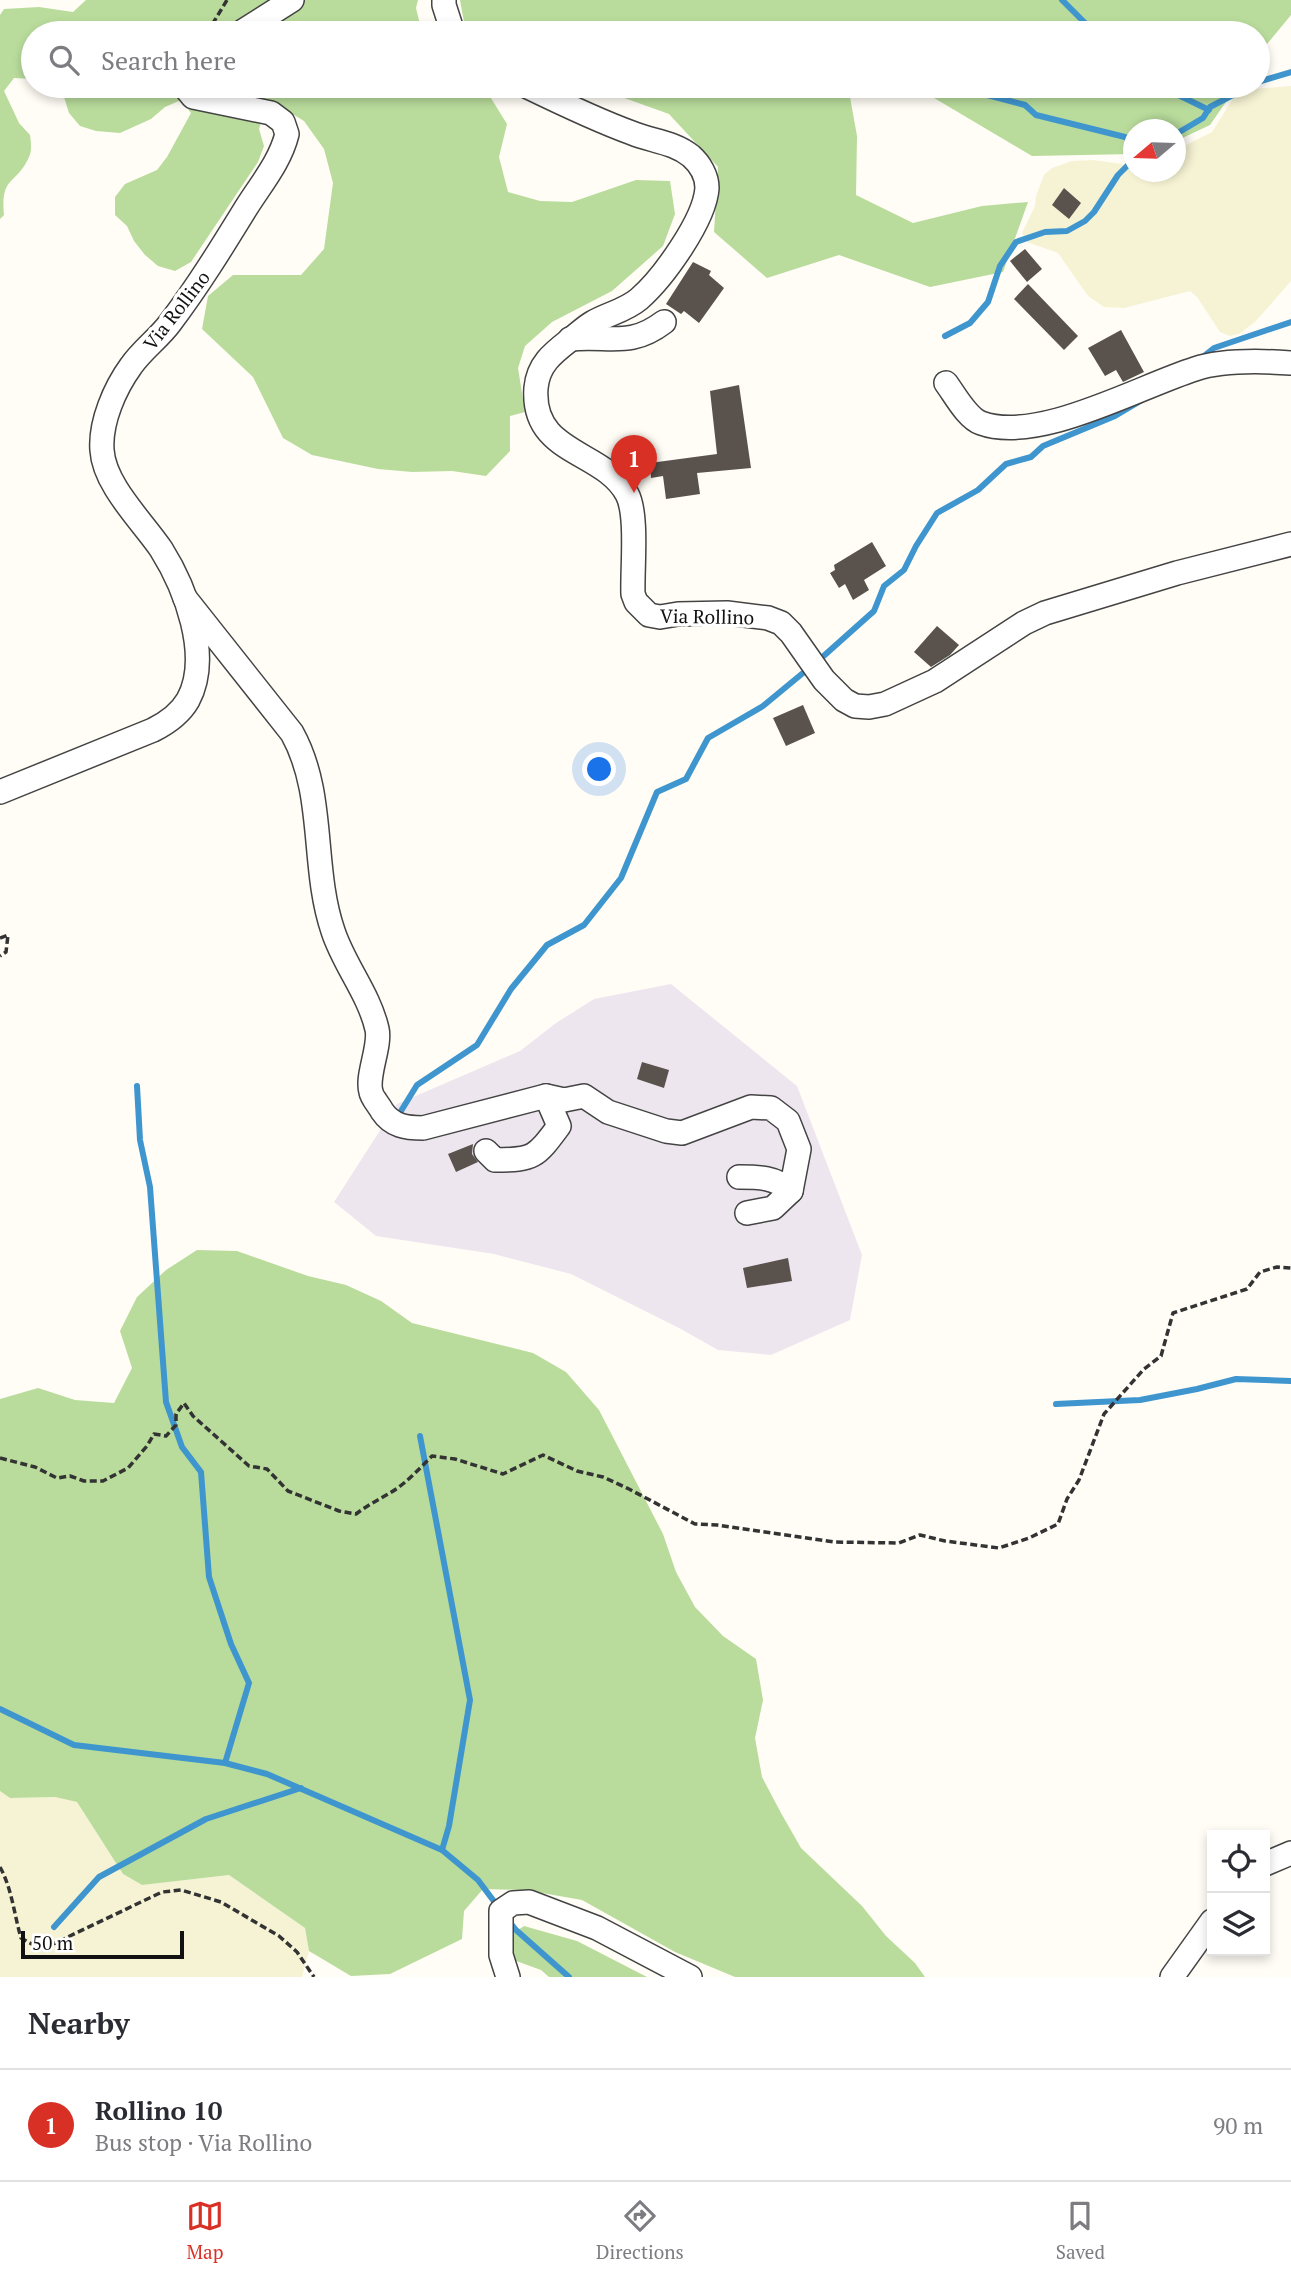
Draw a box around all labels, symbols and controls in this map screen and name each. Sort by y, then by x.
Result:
search box [21,21,1270,98]
icon: search [45,41,83,79]
text: Search here [101,43,236,77]
north arrow [1123,119,1186,182]
street label: Via Rollino [137,265,215,355]
pin: 1 [611,435,657,493]
street label: Via Rollino [660,603,754,629]
your location [582,752,616,786]
map controls [1207,1830,1270,1956]
button: locate [1207,1830,1270,1893]
button: layers [1207,1893,1270,1956]
scale bar [21,1928,184,1960]
text: 50 m [32,1930,73,1955]
text: Nearby [28,2003,130,2043]
text: Rollino 10 [95,2093,222,2127]
text: 1 [45,2110,58,2141]
text: 90 m [1213,2110,1263,2141]
text: Bus stop · Via Rollino [95,2127,312,2158]
tab: Map [186,2197,224,2264]
tab: Directions [596,2197,684,2264]
tab: Saved [1056,2197,1105,2264]

